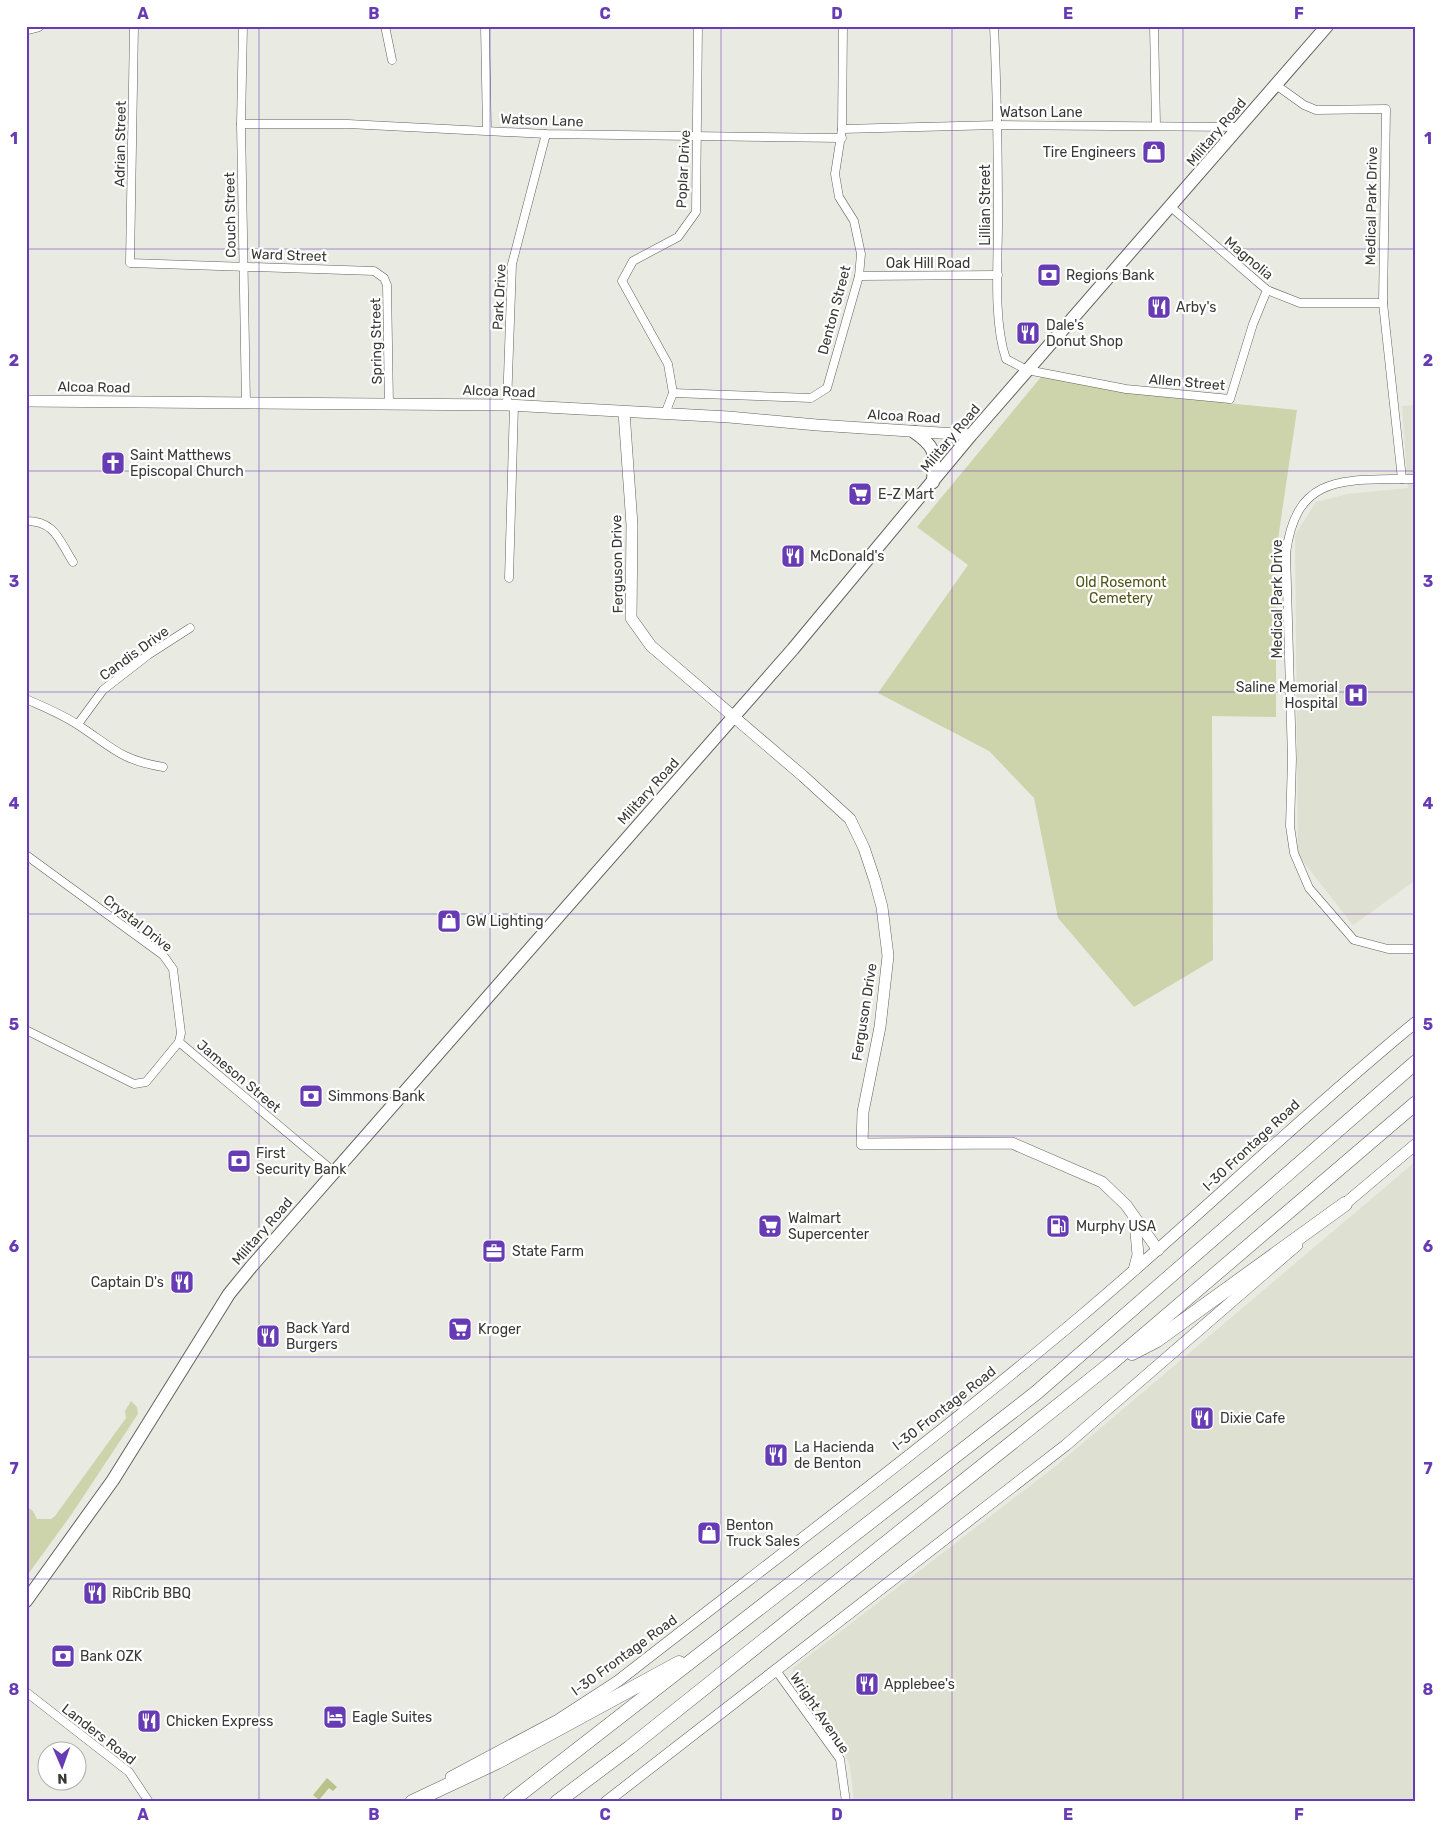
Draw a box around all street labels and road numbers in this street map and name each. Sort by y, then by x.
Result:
street label: Military Road [1183,95,1250,170]
street label: Adrian Street [111,100,130,187]
street label: Watson Lane [999,104,1083,121]
street label: Watson Lane [500,111,584,130]
street label: Poplar Drive [673,129,694,209]
street label: Medical Park Drive [1362,146,1381,266]
street label: Lillian Street [977,164,994,246]
street label: Couch Street [221,171,240,258]
street label: Magnolia [1221,233,1276,284]
street label: Ward Street [251,246,328,265]
street label: Oak Hill Road [886,255,970,272]
street label: Park Drive [489,263,510,330]
street label: Denton Street [814,263,855,357]
street label: Spring Street [367,297,386,384]
street label: Allen Street [1148,371,1226,394]
street label: Alcoa Road [57,378,131,397]
street label: Alcoa Road [462,382,536,401]
street label: Military Road [917,401,984,476]
street label: Alcoa Road [867,406,941,427]
street label: Ferguson Drive [608,514,627,613]
street label: Medical Park Drive [1269,539,1286,659]
street label: Candis Drive [96,622,172,684]
street label: Military Road [614,755,683,828]
street label: Crystal Drive [100,891,176,956]
street label: Ferguson Drive [848,962,881,1062]
street label: Jameson Street [193,1036,285,1117]
street label: I-30 Frontage Road [1199,1096,1303,1195]
street label: Military Road [228,1194,296,1269]
street label: I-30 Frontage Road [889,1363,999,1454]
street label: I-30 Frontage Road [568,1611,680,1699]
street label: Wright Avenue [786,1670,853,1757]
street label: Landers Road [58,1700,139,1769]

